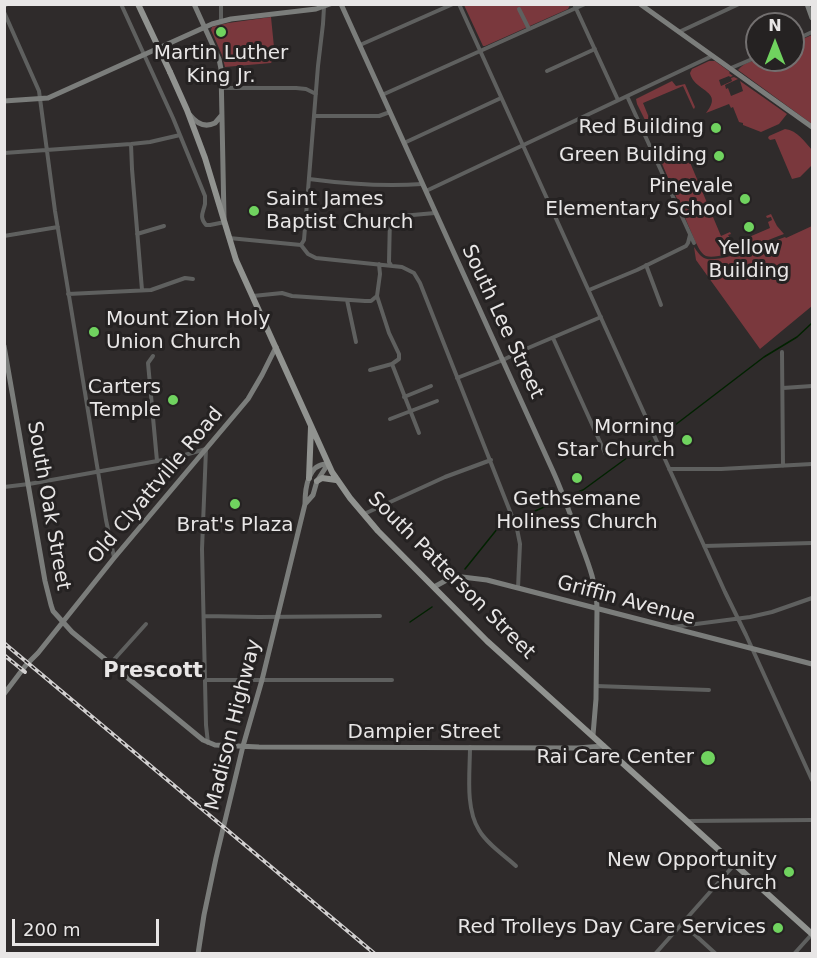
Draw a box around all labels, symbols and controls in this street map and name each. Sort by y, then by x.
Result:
north arrow [745,12,805,72]
text: N [768,16,782,35]
marker: Martin Luther King Jr. [214,25,228,39]
place label: Martin Luther King Jr. [154,42,288,89]
place label: Red Building [579,116,704,140]
marker: Red Building [709,121,723,135]
place label: Green Building [559,144,707,168]
marker: Green Building [712,149,726,163]
place label: Pinevale Elementary School [545,175,733,222]
place label: Saint James Baptist Church [266,188,413,235]
marker: Pinevale Elementary School [738,192,752,206]
marker: Saint James Baptist Church [247,204,261,218]
marker: Yellow Building [742,220,756,234]
place label: Yellow Building [708,237,790,284]
street label: South Lee Street [456,241,548,403]
place label: Mount Zion Holy Union Church [106,308,270,355]
marker: Mount Zion Holy Union Church [87,325,101,339]
place label: Carters Temple [88,376,161,423]
marker: Carters Temple [166,393,180,407]
street label: Old Clyattville Road [83,403,229,569]
place label: Morning Star Church [557,416,675,463]
street label: South Oak Street [21,420,75,592]
marker: Morning Star Church [680,433,694,447]
marker: Gethsemane Holiness Church [570,471,584,485]
street label: South Patterson Street [362,487,540,665]
place label: Gethsemane Holiness Church [496,488,658,535]
marker: Brat's Plaza [228,497,242,511]
place label: Brat's Plaza [177,514,293,538]
street label: Griffin Avenue [554,571,698,631]
street label: Madison Highway [201,637,267,813]
district label: Prescott [103,659,203,685]
street label: Dampier Street [347,721,501,745]
place label: Rai Care Center [536,746,694,770]
marker: Rai Care Center [699,749,717,767]
place label: New Opportunity Church [607,849,777,896]
marker: New Opportunity Church [782,865,796,879]
scale bar [15,907,162,945]
place label: Red Trolleys Day Care Services [457,916,766,940]
text: 200 m [23,919,81,940]
marker: Red Trolleys Day Care Services [771,921,785,935]

